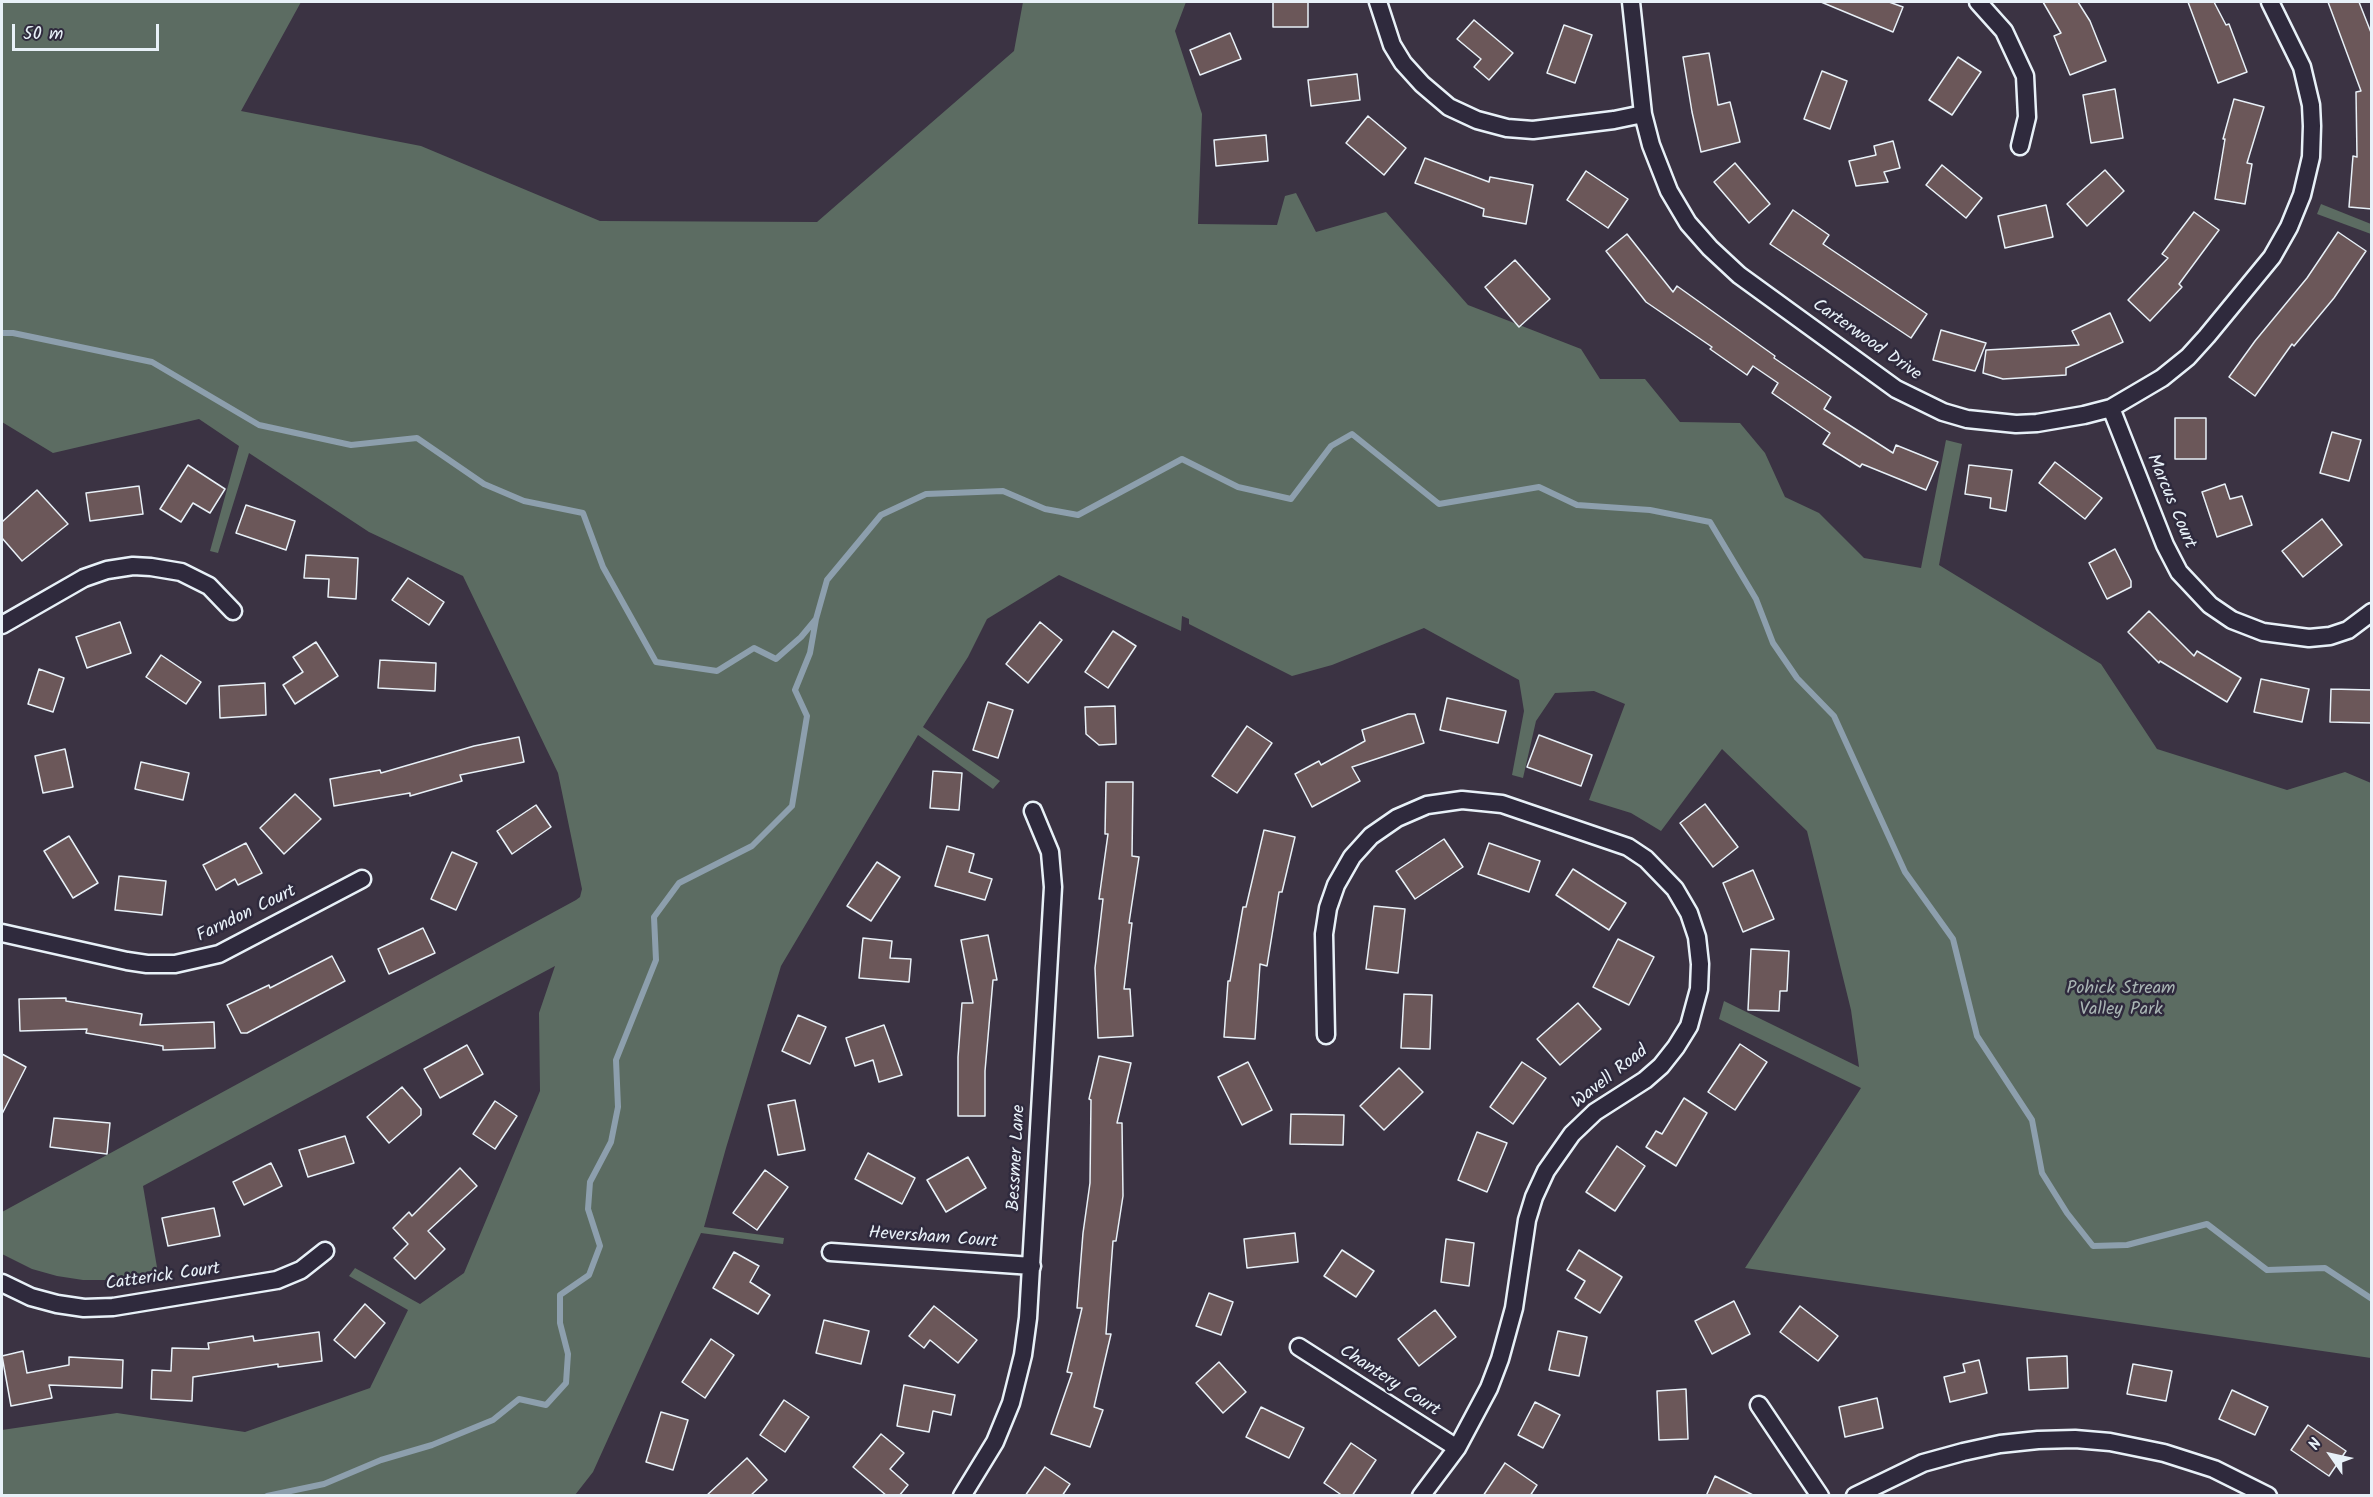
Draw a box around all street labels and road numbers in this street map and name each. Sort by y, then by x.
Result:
street label: Carterwood Drive [1807,295,1925,387]
street label: Marcus Court [2140,451,2200,553]
street label: Farndon Court [194,882,300,948]
street label: Wavell Road [1569,1042,1653,1114]
street label: Bessmer Lane [1004,1104,1032,1212]
street label: Heversham Court [868,1224,998,1254]
street label: Catterick Court [104,1259,222,1297]
street label: Chantery Court [1335,1341,1443,1423]

